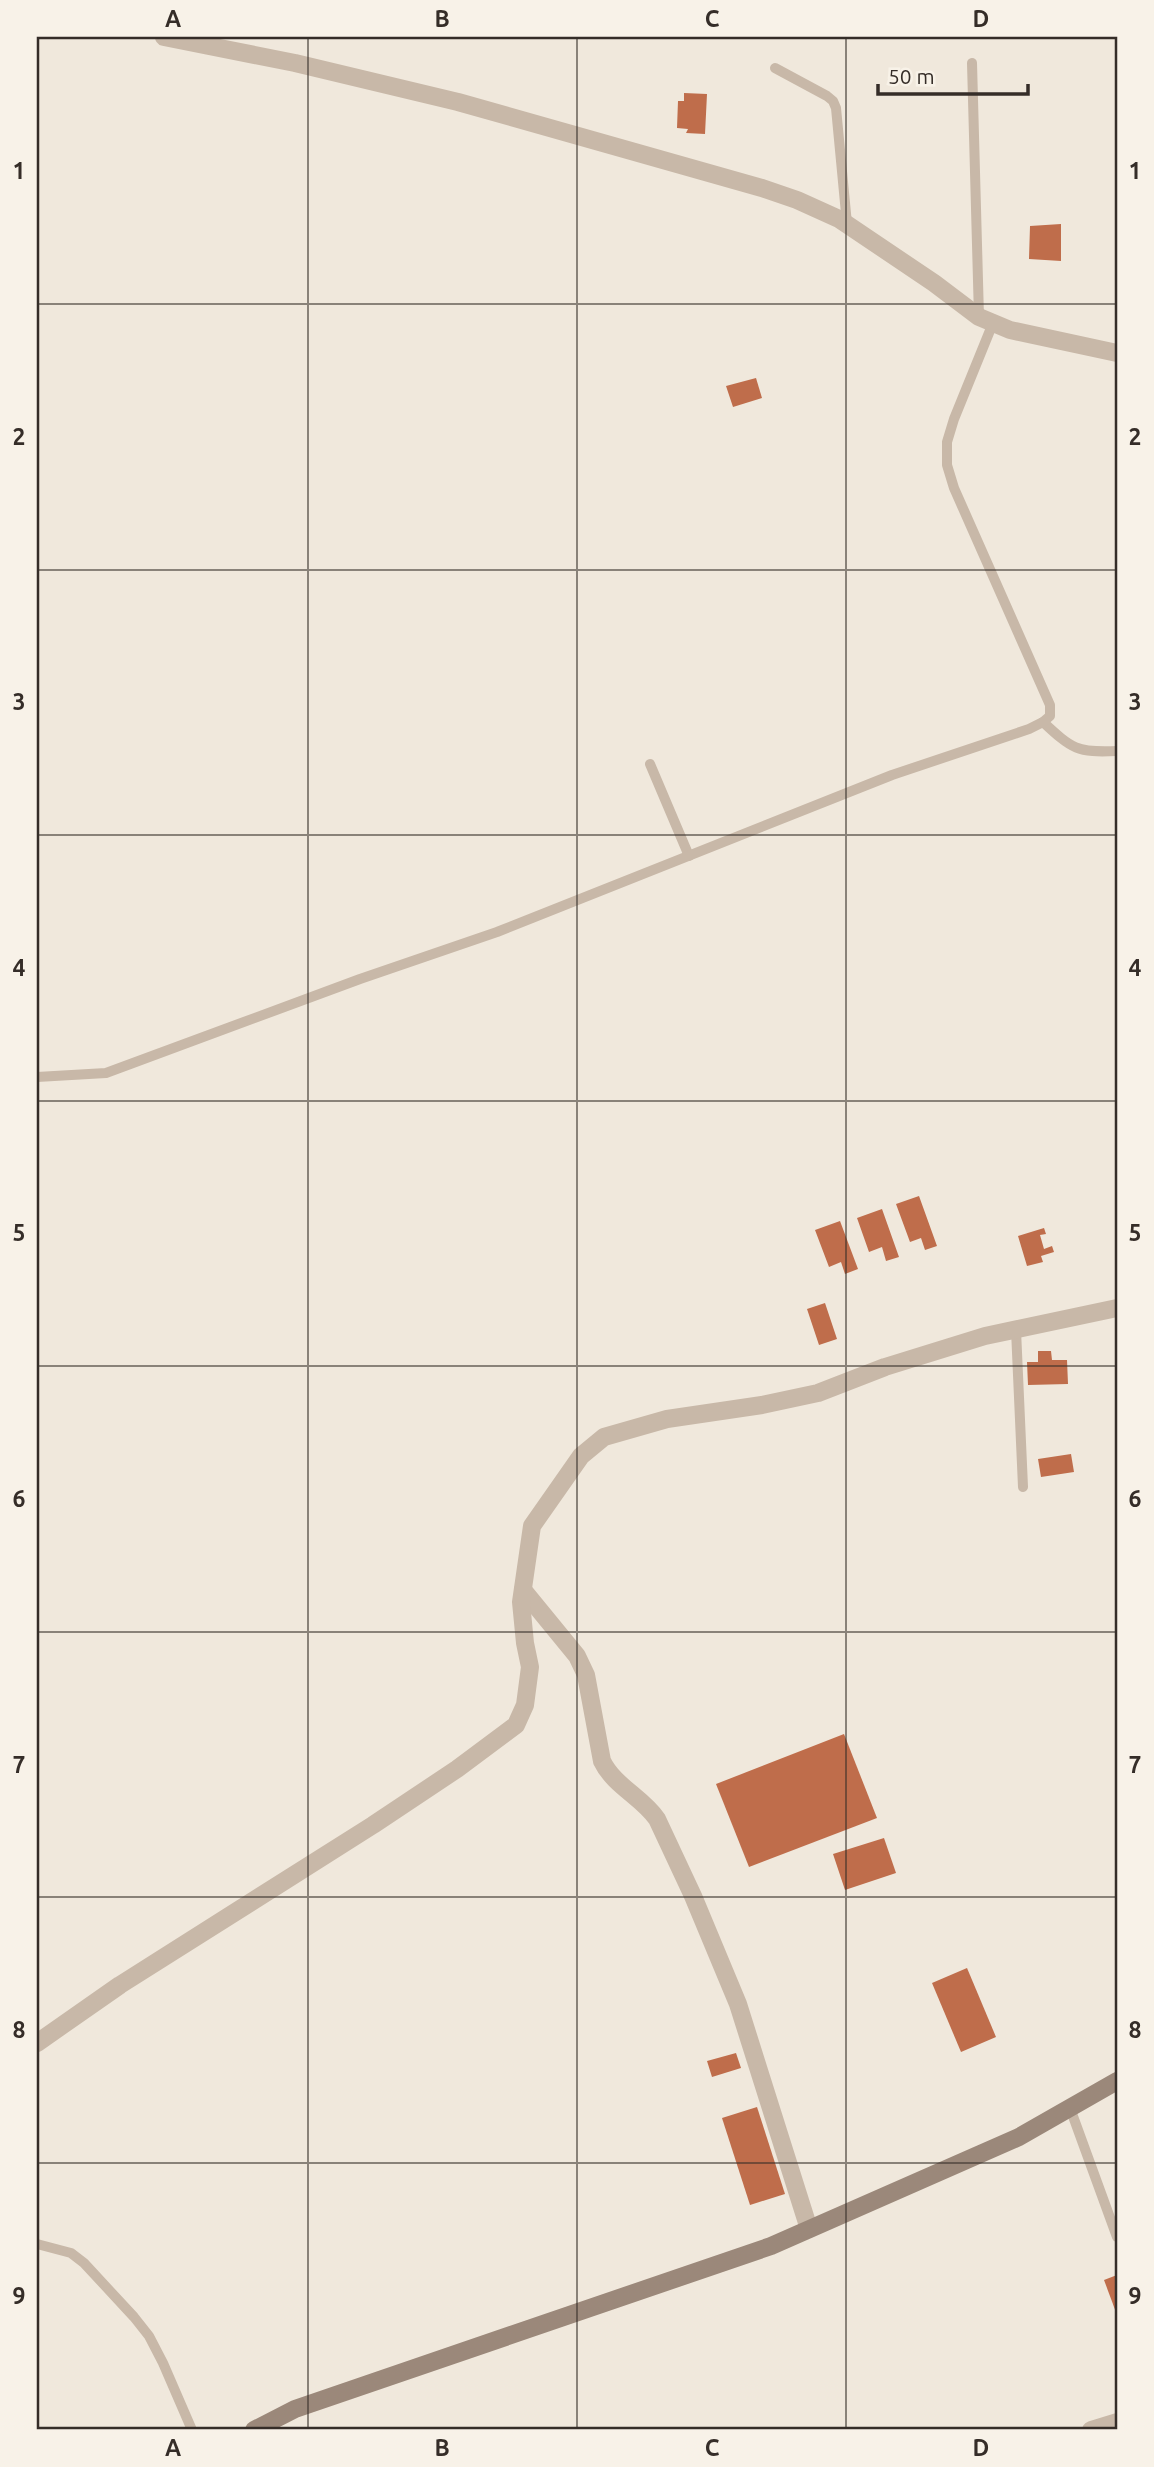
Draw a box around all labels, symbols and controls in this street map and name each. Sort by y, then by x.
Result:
text: A [165,6,181,31]
text: B [434,6,450,31]
text: C [705,6,720,31]
text: D [973,6,989,31]
scale bar [878,52,1028,96]
text: 50 m [888,64,935,88]
text: 1 [13,158,25,183]
text: 1 [1129,158,1141,183]
text: 2 [13,424,25,449]
text: 2 [1129,424,1141,449]
text: 3 [13,689,25,714]
text: 3 [1129,689,1141,714]
text: 4 [13,955,26,980]
text: 4 [1129,955,1142,980]
text: 5 [13,1220,25,1245]
text: 5 [1129,1220,1141,1245]
text: 6 [13,1486,26,1511]
text: 6 [1129,1486,1142,1511]
text: 7 [13,1752,25,1777]
text: 7 [1129,1752,1141,1777]
text: 8 [13,2017,25,2042]
text: 8 [1129,2017,1141,2042]
text: 9 [13,2283,25,2308]
text: 9 [1129,2283,1141,2308]
text: A [165,2435,181,2460]
text: B [434,2435,450,2460]
text: C [705,2435,720,2460]
text: D [973,2435,989,2460]

